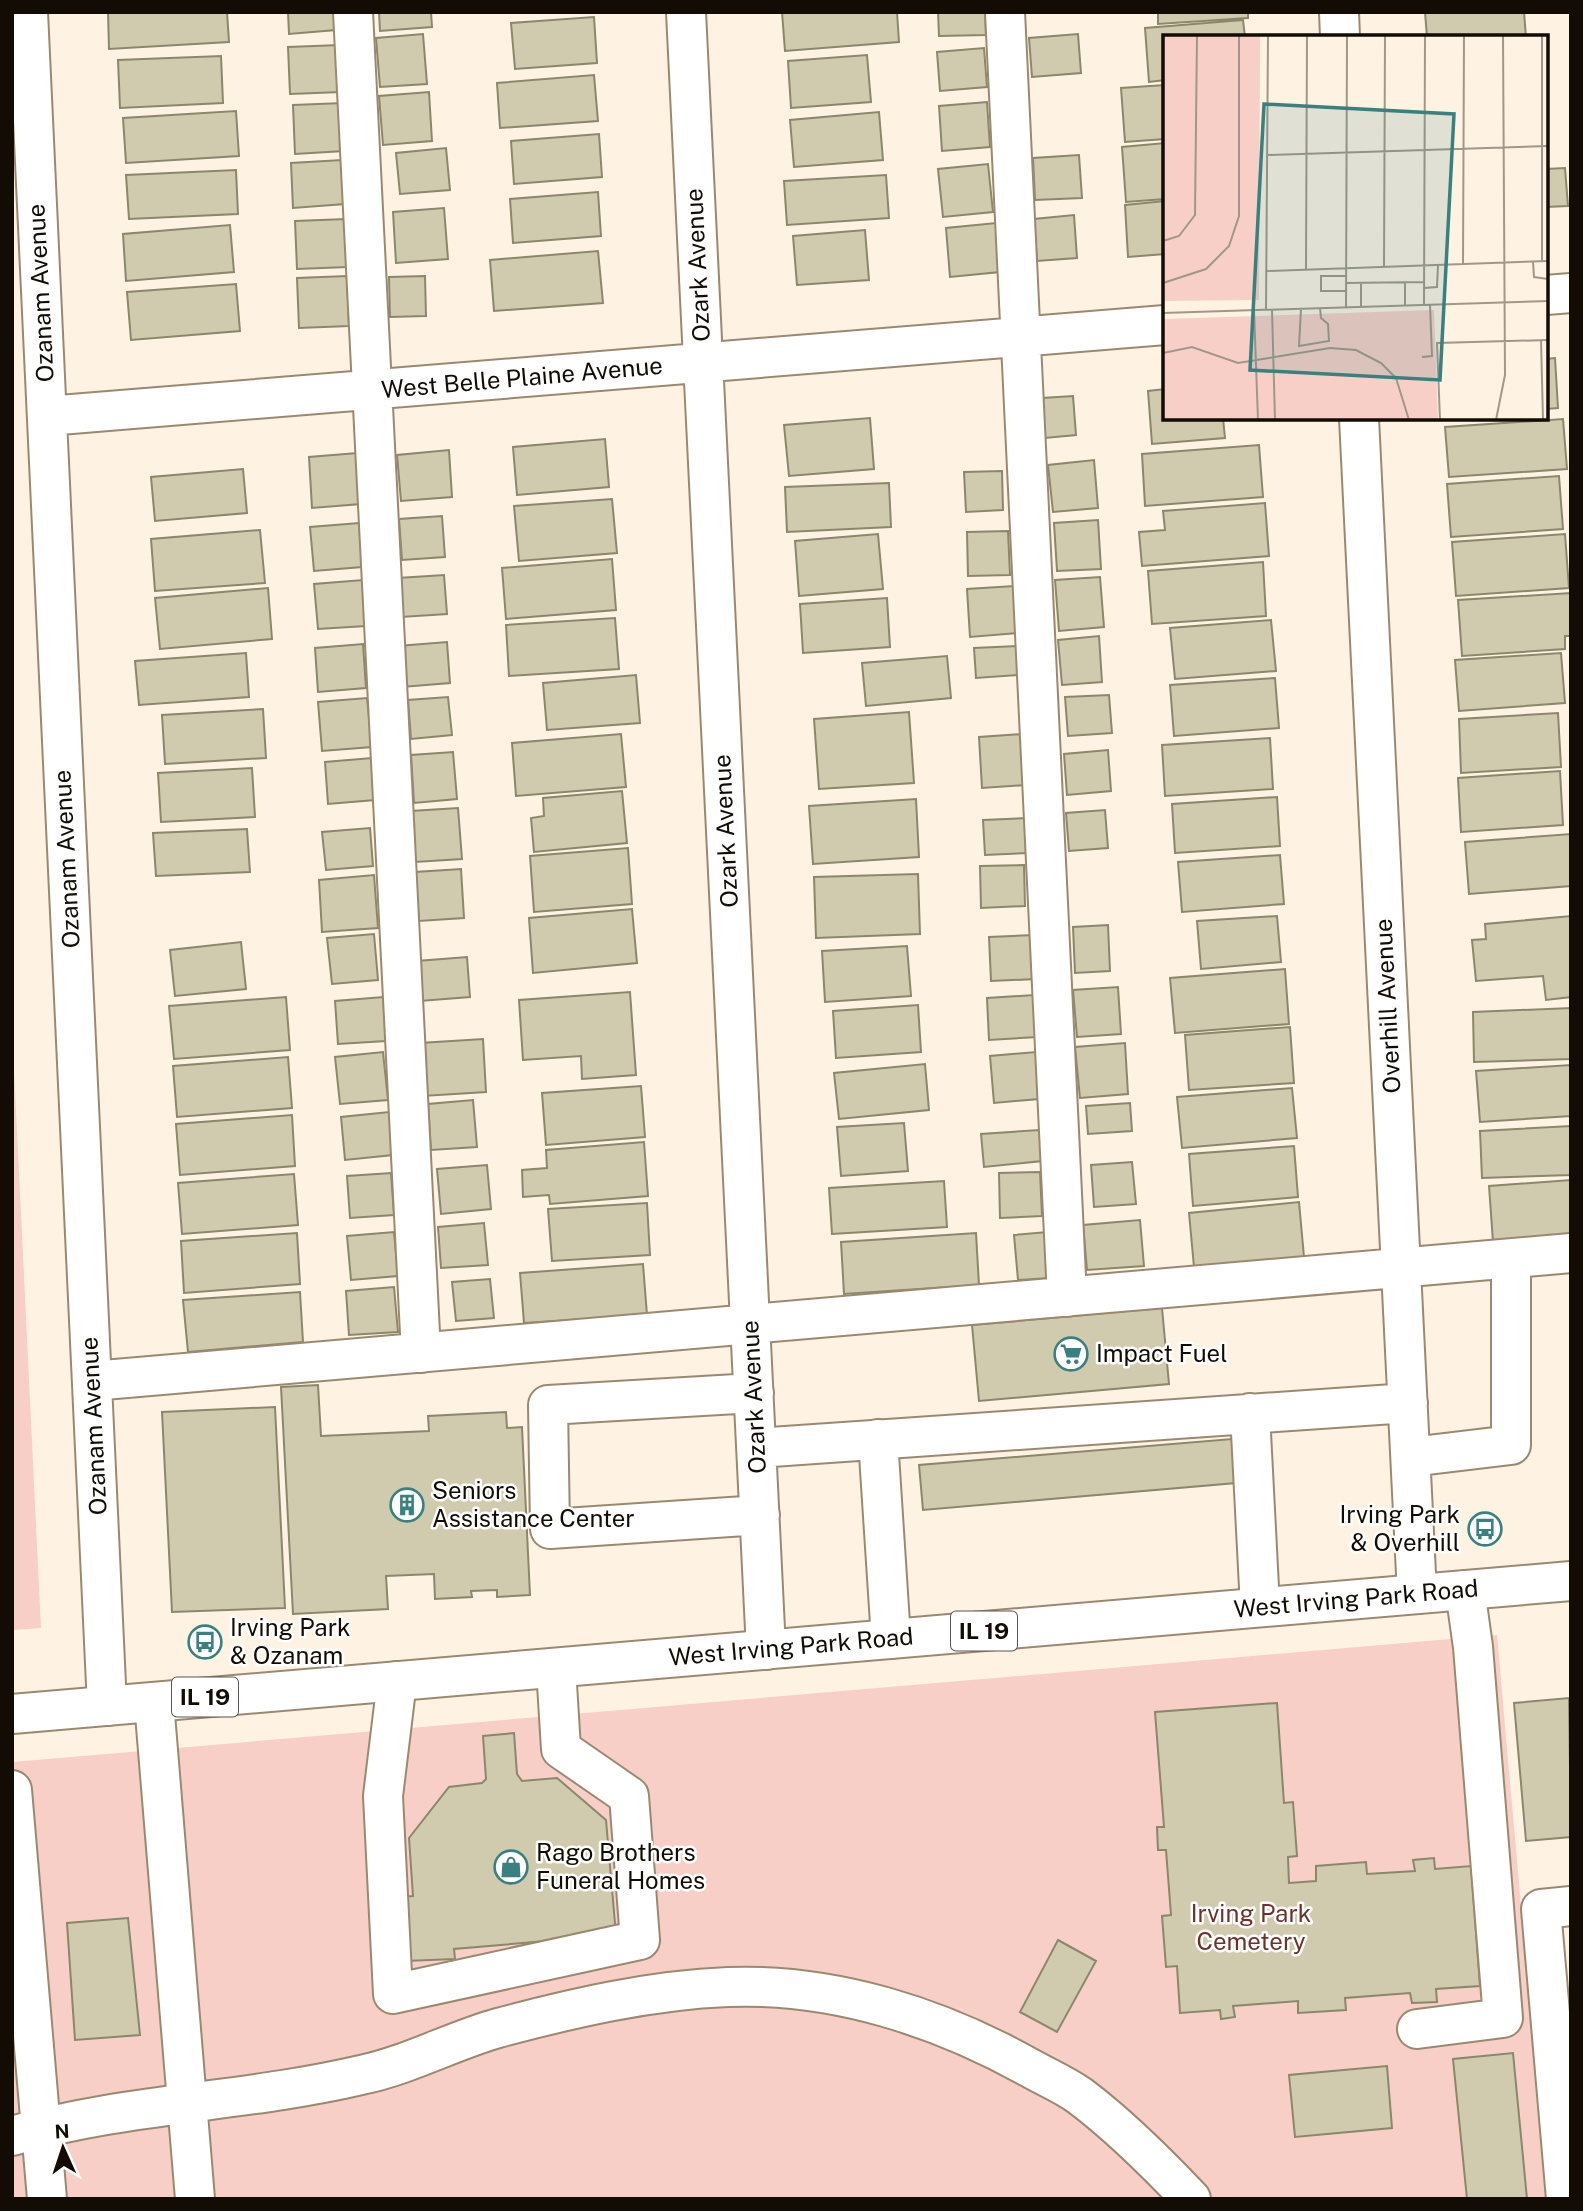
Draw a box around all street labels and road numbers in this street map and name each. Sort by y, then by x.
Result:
street label: Ozark Avenue [679,188,715,343]
street label: Ozanam Avenue [21,203,59,383]
street label: West Belle Plaine Avenue [380,351,664,403]
street label: Ozark Avenue [707,754,743,909]
street label: Ozanam Avenue [47,769,85,949]
street label: Overhill Avenue [1368,918,1406,1094]
street label: Ozark Avenue [735,1320,771,1475]
street label: Ozanam Avenue [74,1336,112,1516]
street label: West Irving Park Road [1232,1573,1479,1623]
road number: IL 19 [951,1612,1017,1650]
street label: West Irving Park Road [667,1621,914,1671]
road number: IL 19 [172,1678,238,1716]

